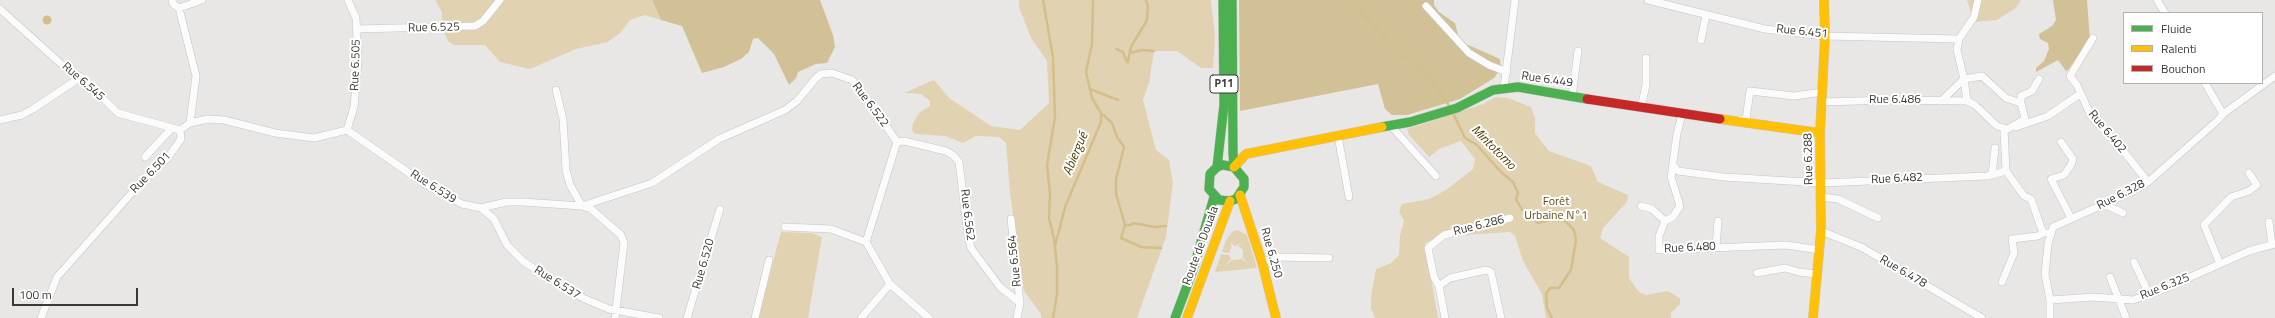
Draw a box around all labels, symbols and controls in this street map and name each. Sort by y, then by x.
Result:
legend [2123,12,2263,84]
text: Fluide [2161,19,2192,38]
street label: Rue 6.525 [408,20,460,36]
street label: Rue 6.451 [1775,22,1829,42]
street label: Rue 6.505 [348,39,364,91]
text: Ralenti [2161,39,2196,58]
text: Bouchon [2161,59,2206,78]
street label: Rue 6.545 [59,60,107,104]
street label: Rue 6.449 [1520,69,1574,91]
road number: P11 [1210,75,1238,93]
street label: Rue 6.522 [849,80,891,130]
street label: Rue 6.486 [1869,93,1921,107]
street label: Rue 6.402 [2085,107,2129,157]
water label: Mintotomo [1467,122,1519,174]
water label: Abiergué [1060,130,1092,178]
street label: Rue 6.288 [1801,133,1817,185]
street label: Rue 6.501 [128,149,174,197]
street label: Rue 6.539 [407,167,459,207]
street label: Rue 6.482 [1871,170,1923,188]
street label: Rue 6.328 [2095,177,2147,213]
street label: Rue 6.562 [957,188,977,242]
park label: Forêt Urbaine N°1 [1524,195,1588,223]
street label: Route de Douala [1180,204,1222,288]
street label: Rue 6.286 [1452,213,1506,239]
street label: Rue 6.250 [1257,226,1285,280]
street label: Rue 6.564 [1005,234,1025,288]
street label: Rue 6.520 [690,237,718,291]
street label: Rue 6.480 [1664,239,1716,257]
street label: Rue 6.478 [1877,253,1929,291]
street label: Rue 6.537 [531,263,583,303]
street label: Rue 6.325 [2138,271,2192,303]
scale bar [14,280,140,306]
text: 100 m [19,285,52,304]

